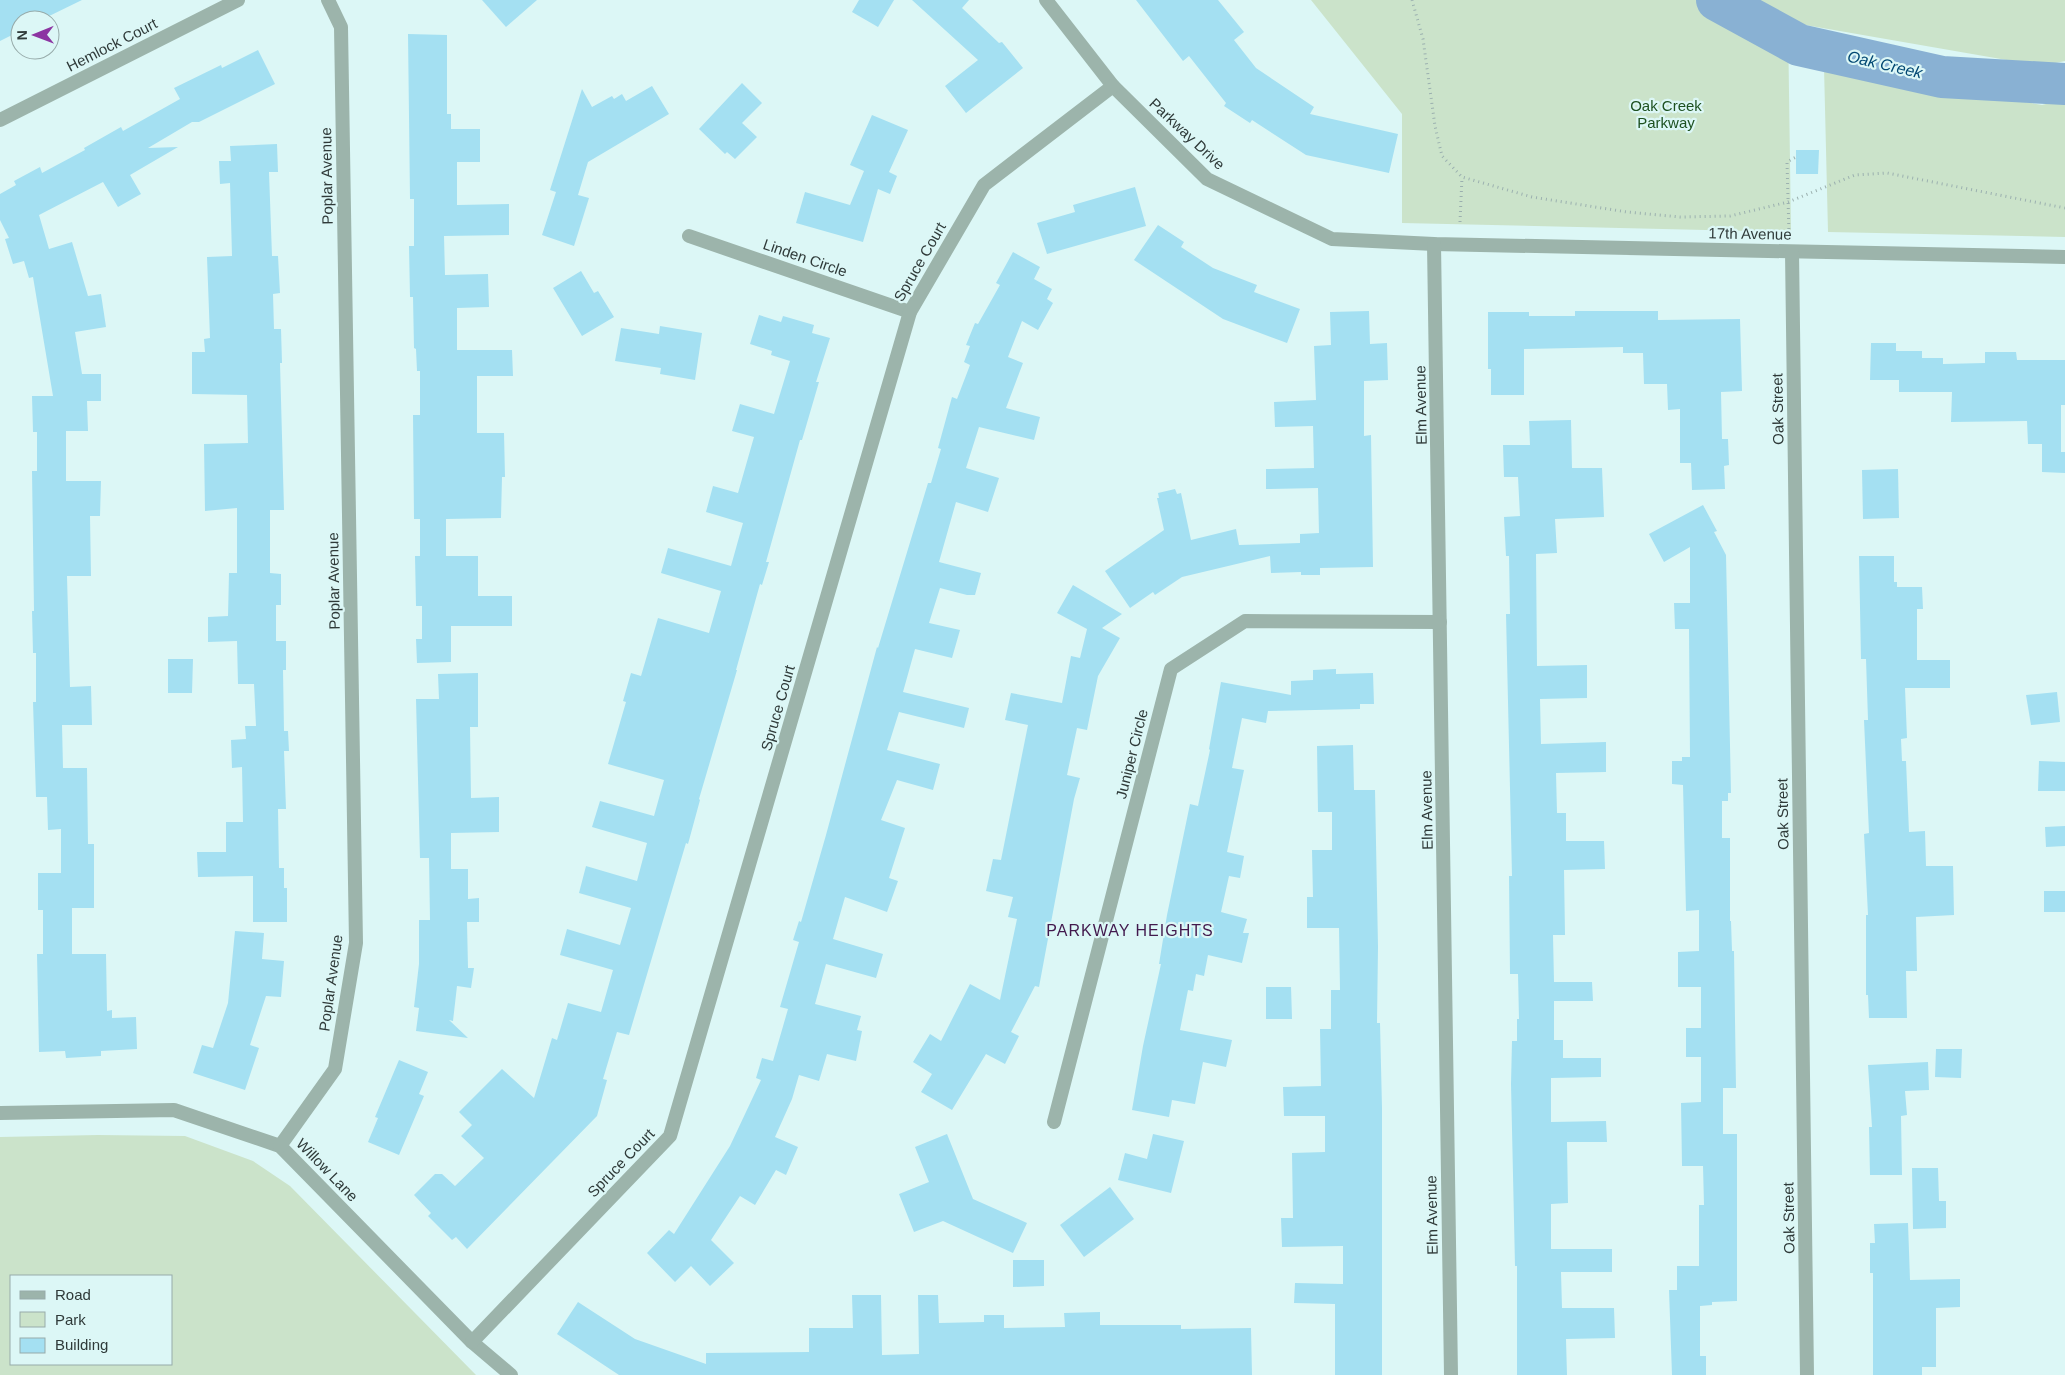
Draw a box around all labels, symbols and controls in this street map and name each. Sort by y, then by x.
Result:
north arrow [10,10,60,60]
street label: Hemlock Court [64,14,161,75]
text: N [14,30,30,40]
water label: Oak Creek [1846,48,1925,82]
street label: Parkway Drive [1146,94,1228,173]
park label: Oak Creek Parkway [1630,97,1702,131]
street label: Poplar Avenue [317,127,336,225]
street label: Spruce Court [890,219,949,304]
street label: 17th Avenue [1708,224,1792,243]
street label: Linden Circle [761,235,849,280]
street label: Elm Avenue [1411,365,1430,445]
street label: Oak Street [1768,372,1787,445]
street label: Poplar Avenue [324,532,343,630]
street label: Spruce Court [757,662,798,753]
street label: Juniper Circle [1112,707,1151,800]
street label: Elm Avenue [1417,770,1436,850]
street label: Oak Street [1773,777,1792,850]
district label: PARKWAY HEIGHTS [1046,922,1214,939]
street label: Poplar Avenue [315,934,346,1032]
street label: Spruce Court [584,1124,658,1200]
street label: Willow Lane [293,1135,362,1205]
street label: Elm Avenue [1422,1175,1441,1255]
street label: Oak Street [1779,1181,1798,1254]
legend [10,1275,172,1365]
text: Road [55,1286,91,1303]
text: Park [55,1311,86,1328]
text: Building [55,1336,108,1353]

